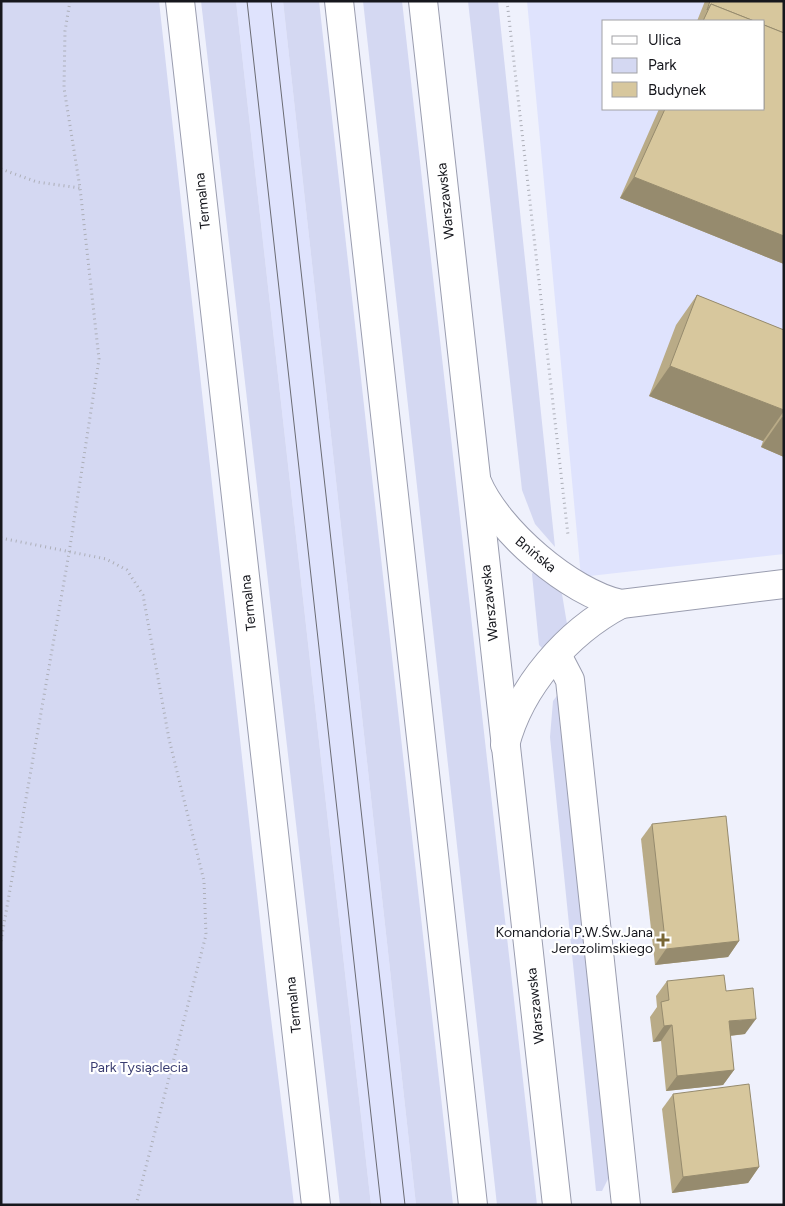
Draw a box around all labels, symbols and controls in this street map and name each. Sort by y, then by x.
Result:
legend [602,20,765,110]
text: Ulica [648,31,681,49]
text: Park [648,56,677,74]
text: Budynek [648,81,707,99]
street label: Warszawska [433,162,458,240]
street label: Termalna [191,172,214,230]
street label: Bnińska [512,533,560,576]
street label: Warszawska [477,564,502,642]
street label: Termalna [237,574,260,632]
place label: Komandoria P.W.Św.Jana Jerozolimskiego [496,924,653,957]
marker: Komandoria P.W.Św.Jana Jerozolimskiego [657,934,669,946]
street label: Warszawska [523,967,548,1045]
street label: Termalna [282,976,305,1034]
park label: Park Tysiąclecia [90,1059,188,1076]

